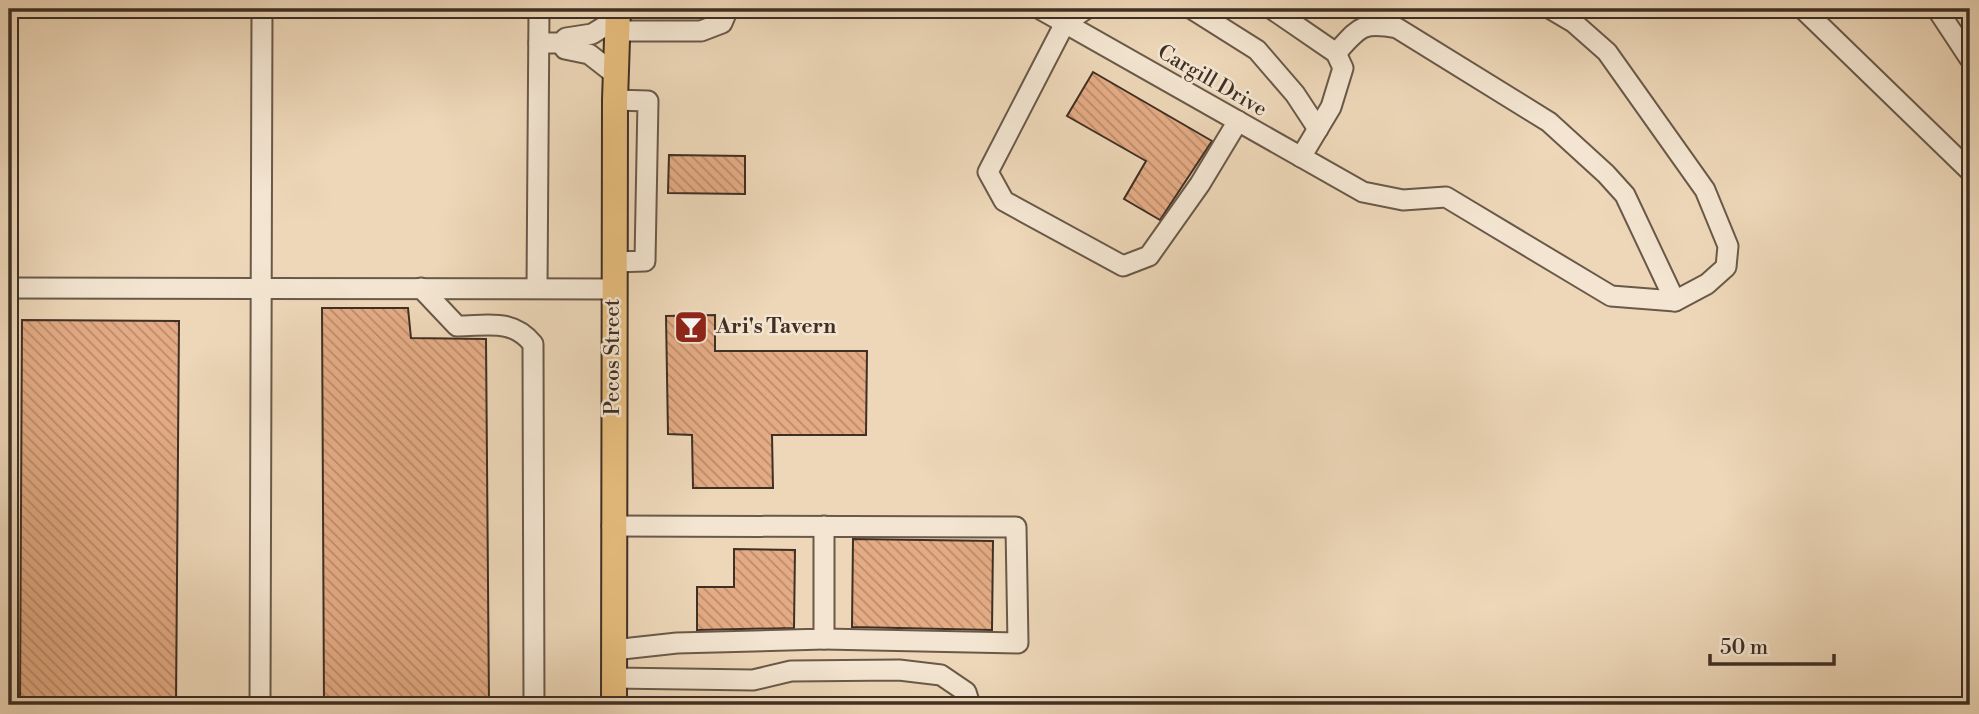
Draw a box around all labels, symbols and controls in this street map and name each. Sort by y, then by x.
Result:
street label: Cargill Drive [1153,39,1271,123]
street label: Pecos Street [600,298,626,415]
bar icon: Ari's Tavern [672,308,710,346]
place label: Ari's Tavern [715,314,836,340]
scale bar [1710,623,1834,667]
text: 50 m [1720,635,1768,661]

